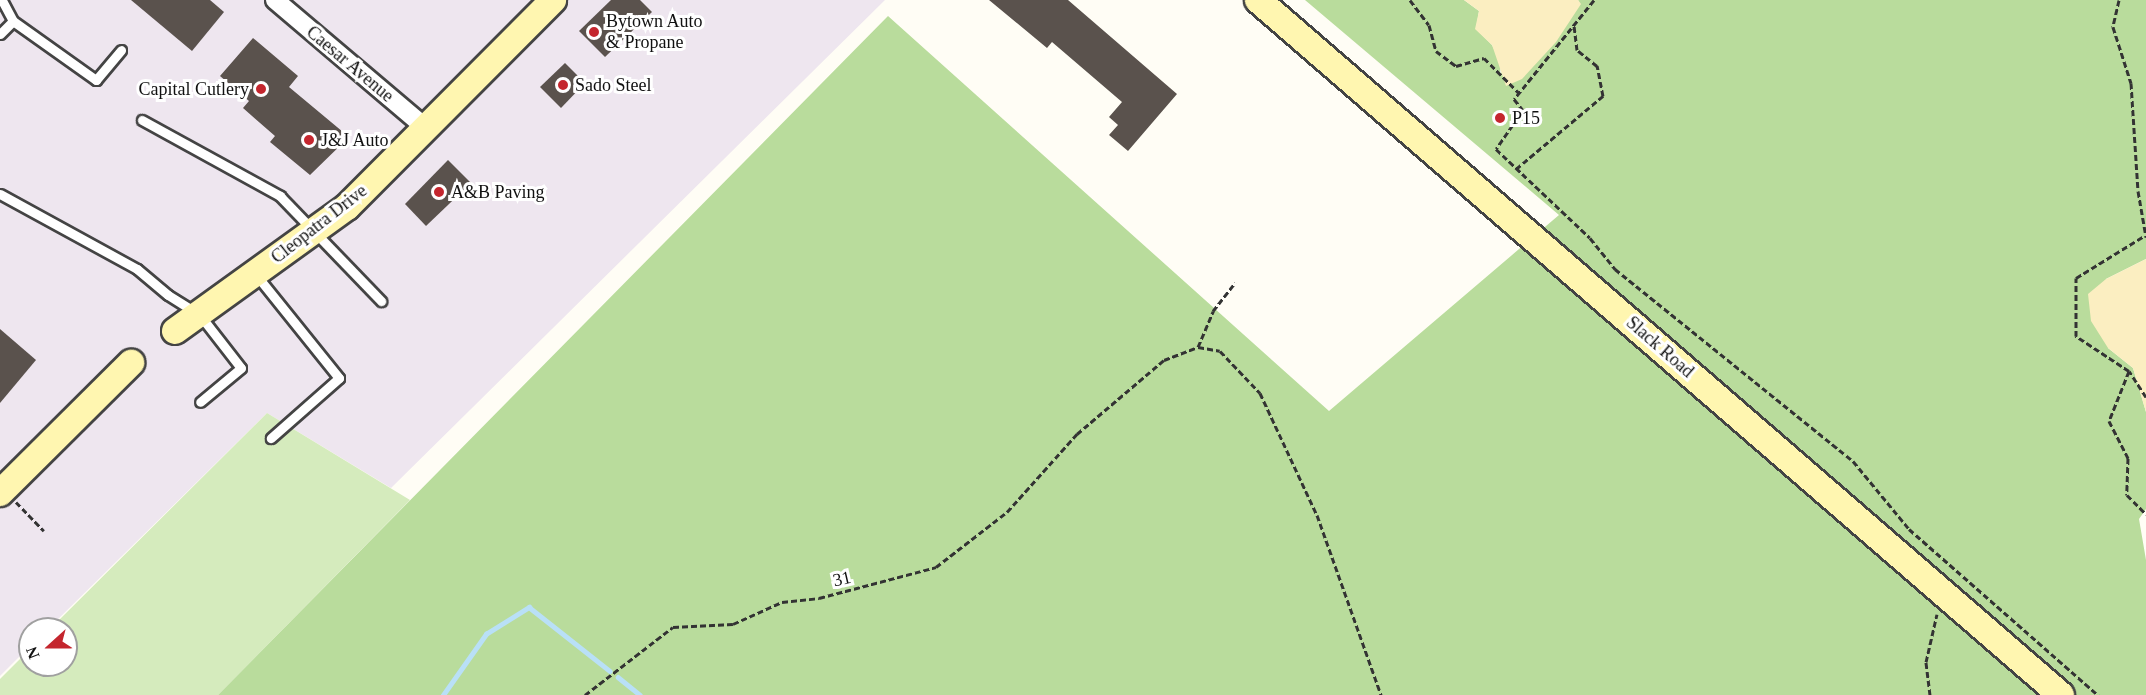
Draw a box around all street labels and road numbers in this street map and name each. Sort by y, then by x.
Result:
street label: Caesar Avenue [302,21,398,107]
street label: Cleopatra Drive [267,180,371,268]
street label: Slack Road [1622,312,1698,382]
street label: 31 [831,566,853,592]

